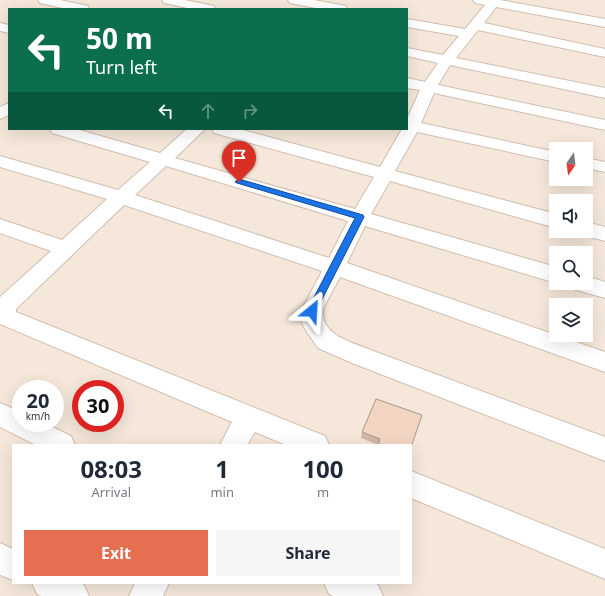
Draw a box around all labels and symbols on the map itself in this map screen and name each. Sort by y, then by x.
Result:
pin [222,141,256,182]
north arrow [549,142,593,186]
position arrow [291,290,333,332]
speed limit sign: 30 [72,380,124,432]

